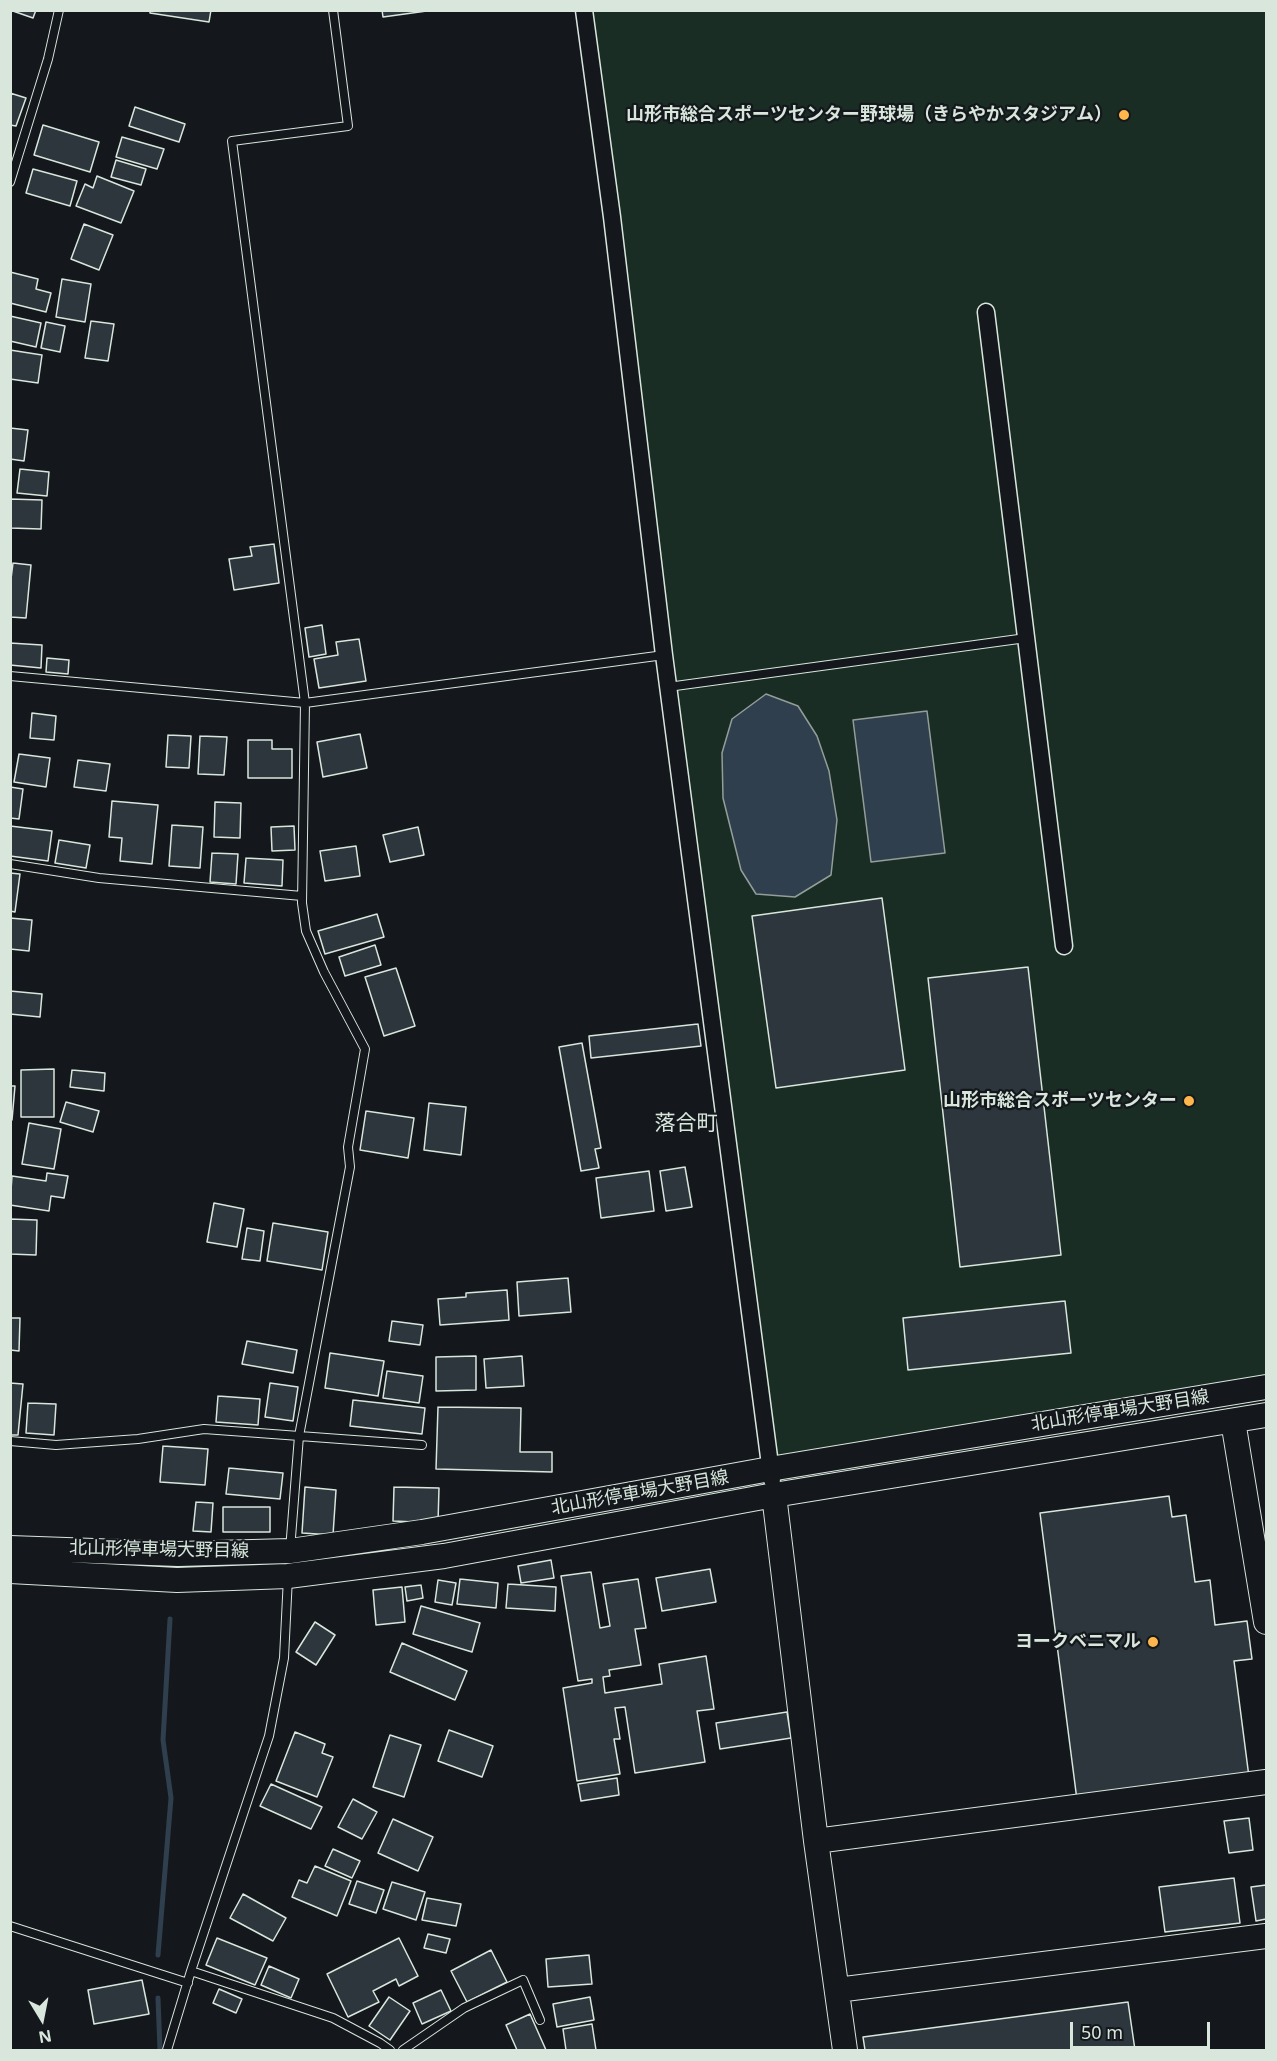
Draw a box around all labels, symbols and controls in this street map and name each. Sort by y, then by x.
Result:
place label: 山形市総合スポーツセンター野球場（きらやかスタジアム） [626,104,1112,126]
marker: 山形市総合スポーツセンター野球場（きらやかスタジアム） [1117,108,1131,122]
place label: 山形市総合スポーツセンター [943,1090,1177,1112]
marker: 山形市総合スポーツセンター [1182,1094,1196,1108]
district label: 落合町 [655,1111,717,1137]
street label: 北山形停車場大野目線 [1029,1386,1211,1436]
street label: 北山形停車場大野目線 [549,1467,731,1519]
street label: 北山形停車場大野目線 [69,1538,249,1562]
place label: ヨークベニマル [1015,1631,1141,1653]
marker: ヨークベニマル [1146,1635,1160,1649]
north arrow [12,1989,72,2049]
scale bar [1073,2010,1212,2048]
text: 50 m [1081,2020,1123,2044]
text: N [37,2025,53,2049]

